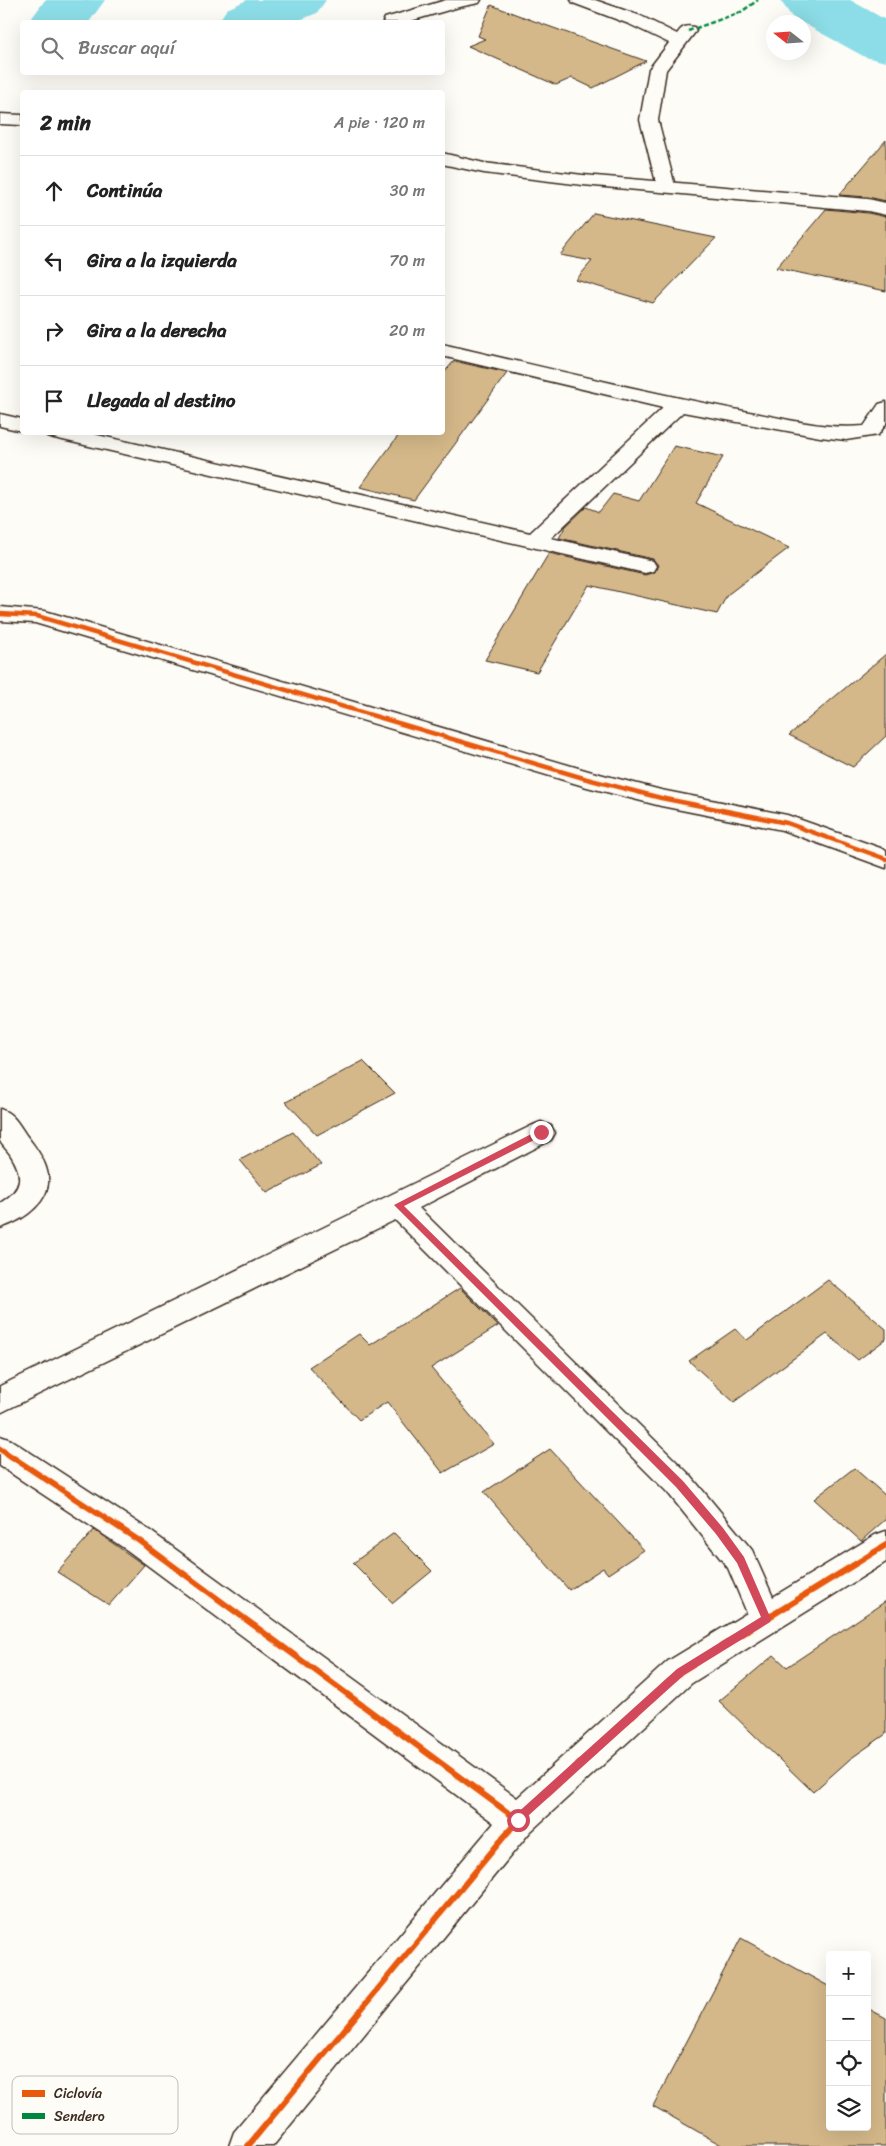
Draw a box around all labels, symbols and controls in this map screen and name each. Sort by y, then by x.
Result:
north arrow [766,15,811,60]
search box [20,20,445,75]
text: Buscar aquí [78,31,175,64]
icon: search [38,34,66,62]
text: 2 min [40,104,91,142]
text: A pie · 120 m [334,108,425,137]
text: Continúa [87,174,162,207]
text: 30 m [390,176,425,205]
icon: ahead [40,177,68,205]
text: Gira a la izquierda [87,244,237,277]
text: 70 m [389,246,425,275]
icon: left [40,247,68,275]
text: Gira a la derecha [87,314,226,347]
text: 20 m [389,316,425,345]
icon: right [40,317,68,345]
text: Llegada al destino [87,384,236,417]
icon: arrive [40,387,68,415]
route end [530,1121,553,1144]
route start [507,1809,530,1832]
map controls [826,1951,871,2131]
button: + [826,1951,871,1996]
button: − [826,1996,871,2041]
button: locate [826,2041,871,2086]
legend [12,2076,178,2134]
text: Ciclovía [54,2081,102,2106]
button: layers [826,2086,871,2131]
text: Sendero [54,2104,105,2129]

